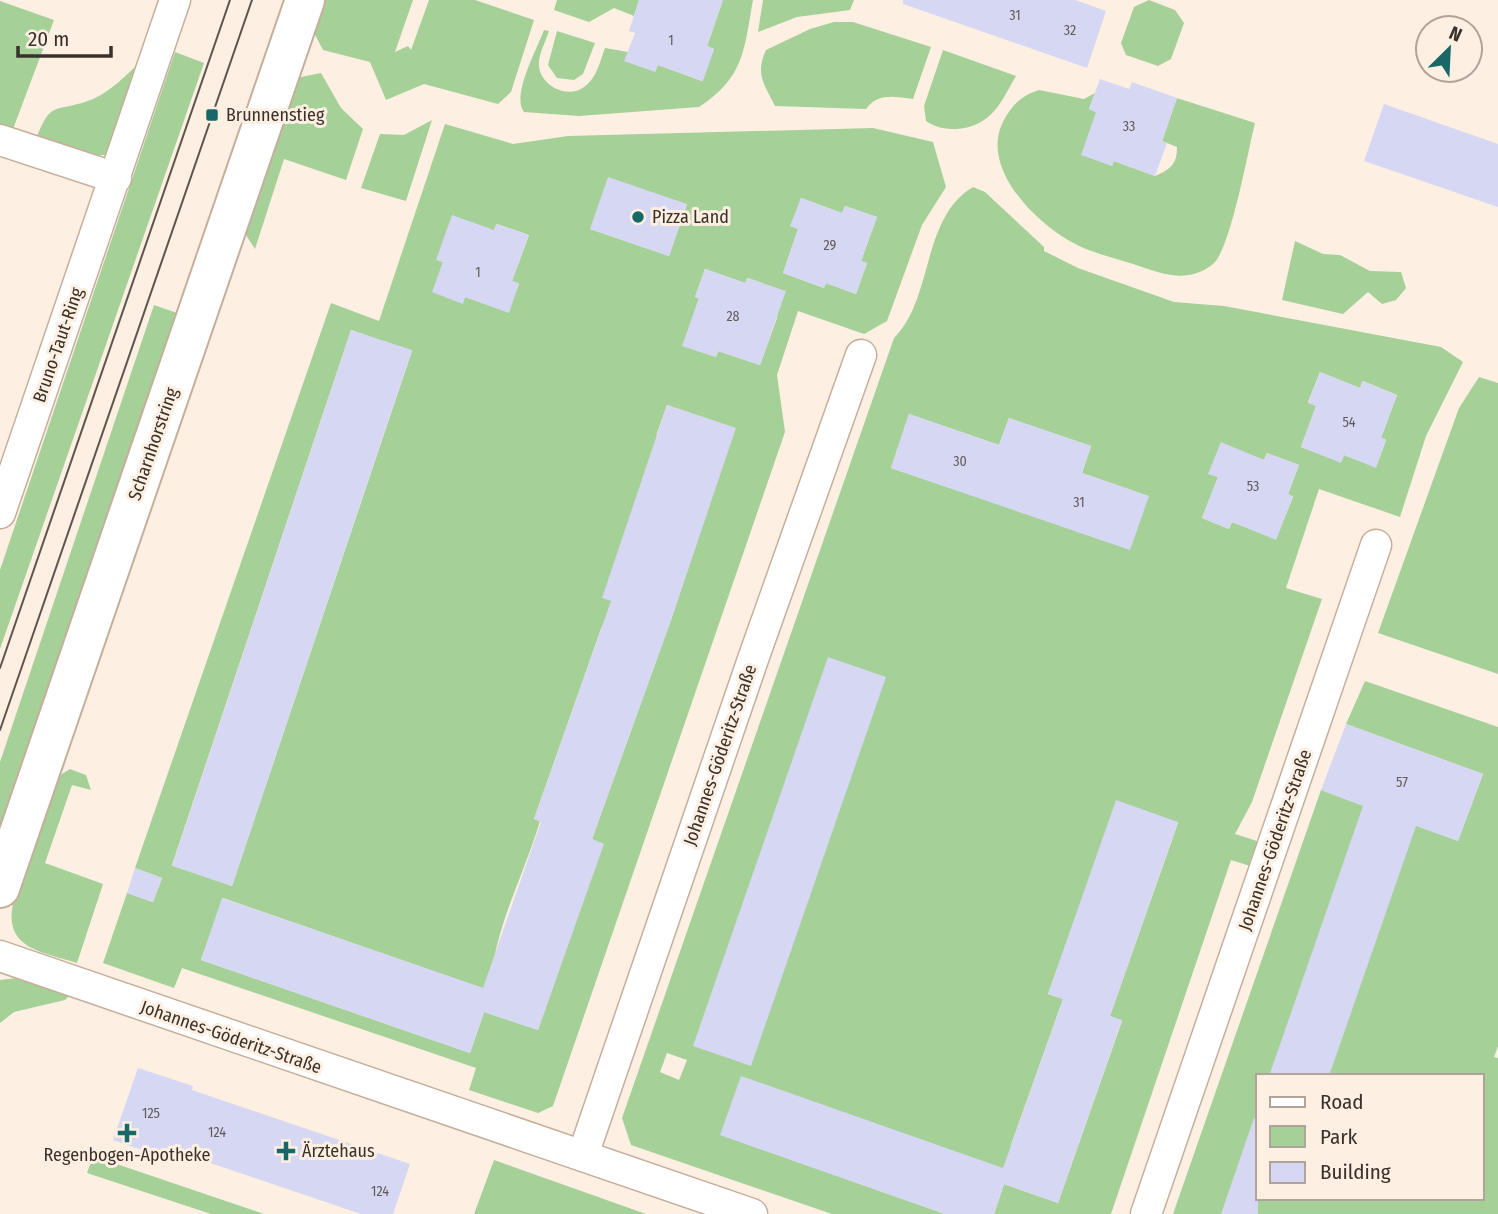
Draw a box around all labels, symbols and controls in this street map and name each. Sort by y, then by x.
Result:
house number: 31 [1009,7,1021,24]
scale bar [18,14,110,58]
north arrow [1414,14,1484,84]
text: N [1446,21,1466,47]
house number: 32 [1064,22,1076,39]
text: 20 m [28,26,69,52]
house number: 1 [668,32,674,49]
place label: Brunnenstieg [226,104,325,126]
marker: Brunnenstieg [204,107,220,123]
house number: 33 [1123,118,1135,135]
place label: Pizza Land [652,206,729,228]
marker: Pizza Land [630,209,646,225]
house number: 29 [824,237,837,254]
house number: 1 [475,264,481,281]
street label: Bruno-Taut-Ring [28,284,88,405]
house number: 28 [726,308,740,325]
street label: Scharnhorstring [123,384,183,503]
house number: 54 [1342,414,1356,431]
house number: 30 [953,453,967,470]
house number: 53 [1247,478,1259,495]
house number: 31 [1073,494,1085,511]
street label: Johannes-Göderitz-Straße [679,661,761,848]
street label: Johannes-Göderitz-Straße [1234,746,1316,933]
house number: 57 [1396,774,1408,791]
street label: Johannes-Göderitz-Straße [138,996,325,1078]
legend [1256,1074,1484,1200]
text: Road [1320,1089,1364,1115]
house number: 125 [142,1105,160,1122]
house number: 124 [208,1124,226,1141]
text: Park [1320,1124,1358,1150]
marker: Regenbogen-Apotheke [119,1125,135,1141]
place label: Ärztehaus [302,1140,375,1162]
marker: Ärztehaus [276,1141,296,1161]
place label: Regenbogen-Apotheke [44,1144,211,1166]
text: Building [1320,1159,1391,1185]
house number: 124 [371,1183,389,1200]

